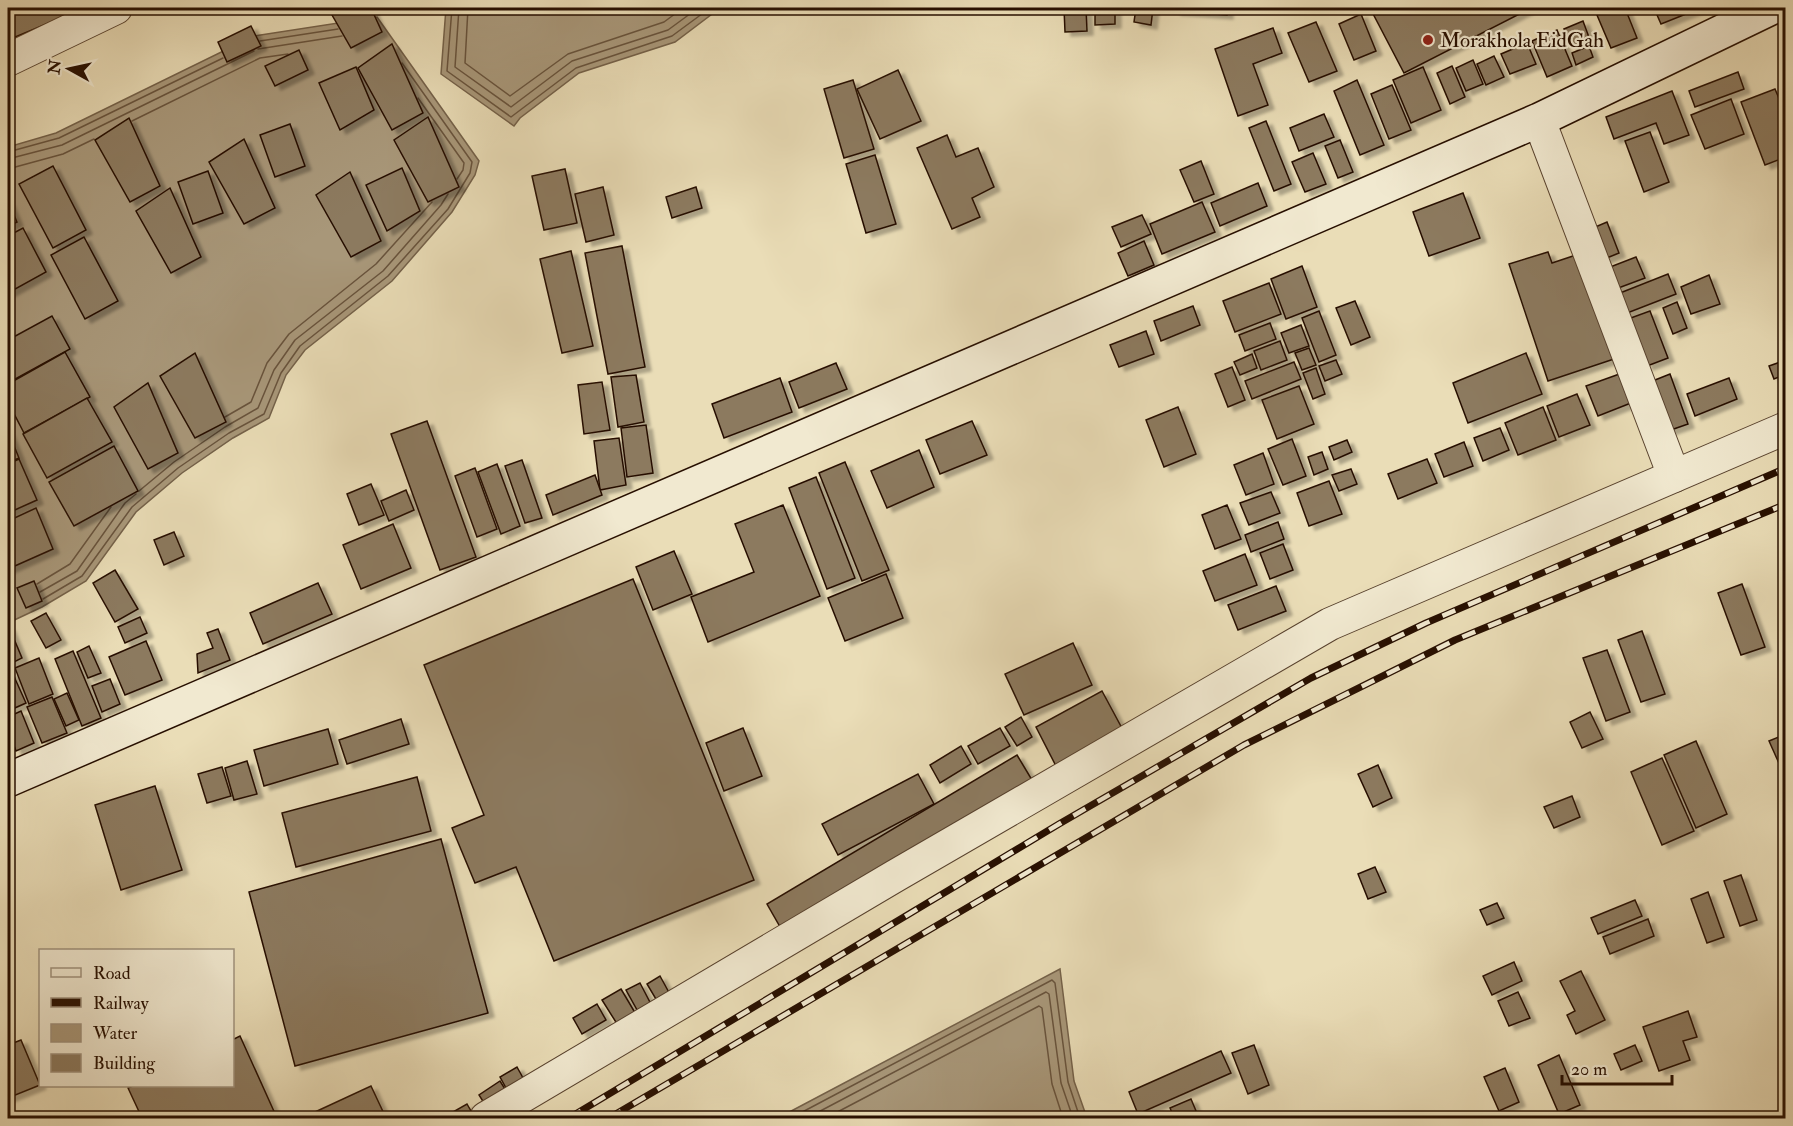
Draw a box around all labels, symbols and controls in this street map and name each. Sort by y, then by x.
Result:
place label: Morakhola EidGah [1440,27,1604,54]
marker: Morakhola EidGah [1421,33,1435,47]
north arrow [39,39,99,99]
text: N [44,58,66,77]
legend [39,949,234,1087]
text: Road [93,962,131,985]
text: Railway [93,992,150,1015]
text: Water [92,1022,137,1045]
scale bar [1562,1048,1672,1086]
text: Building [93,1052,156,1075]
text: 20 m [1571,1058,1607,1081]

